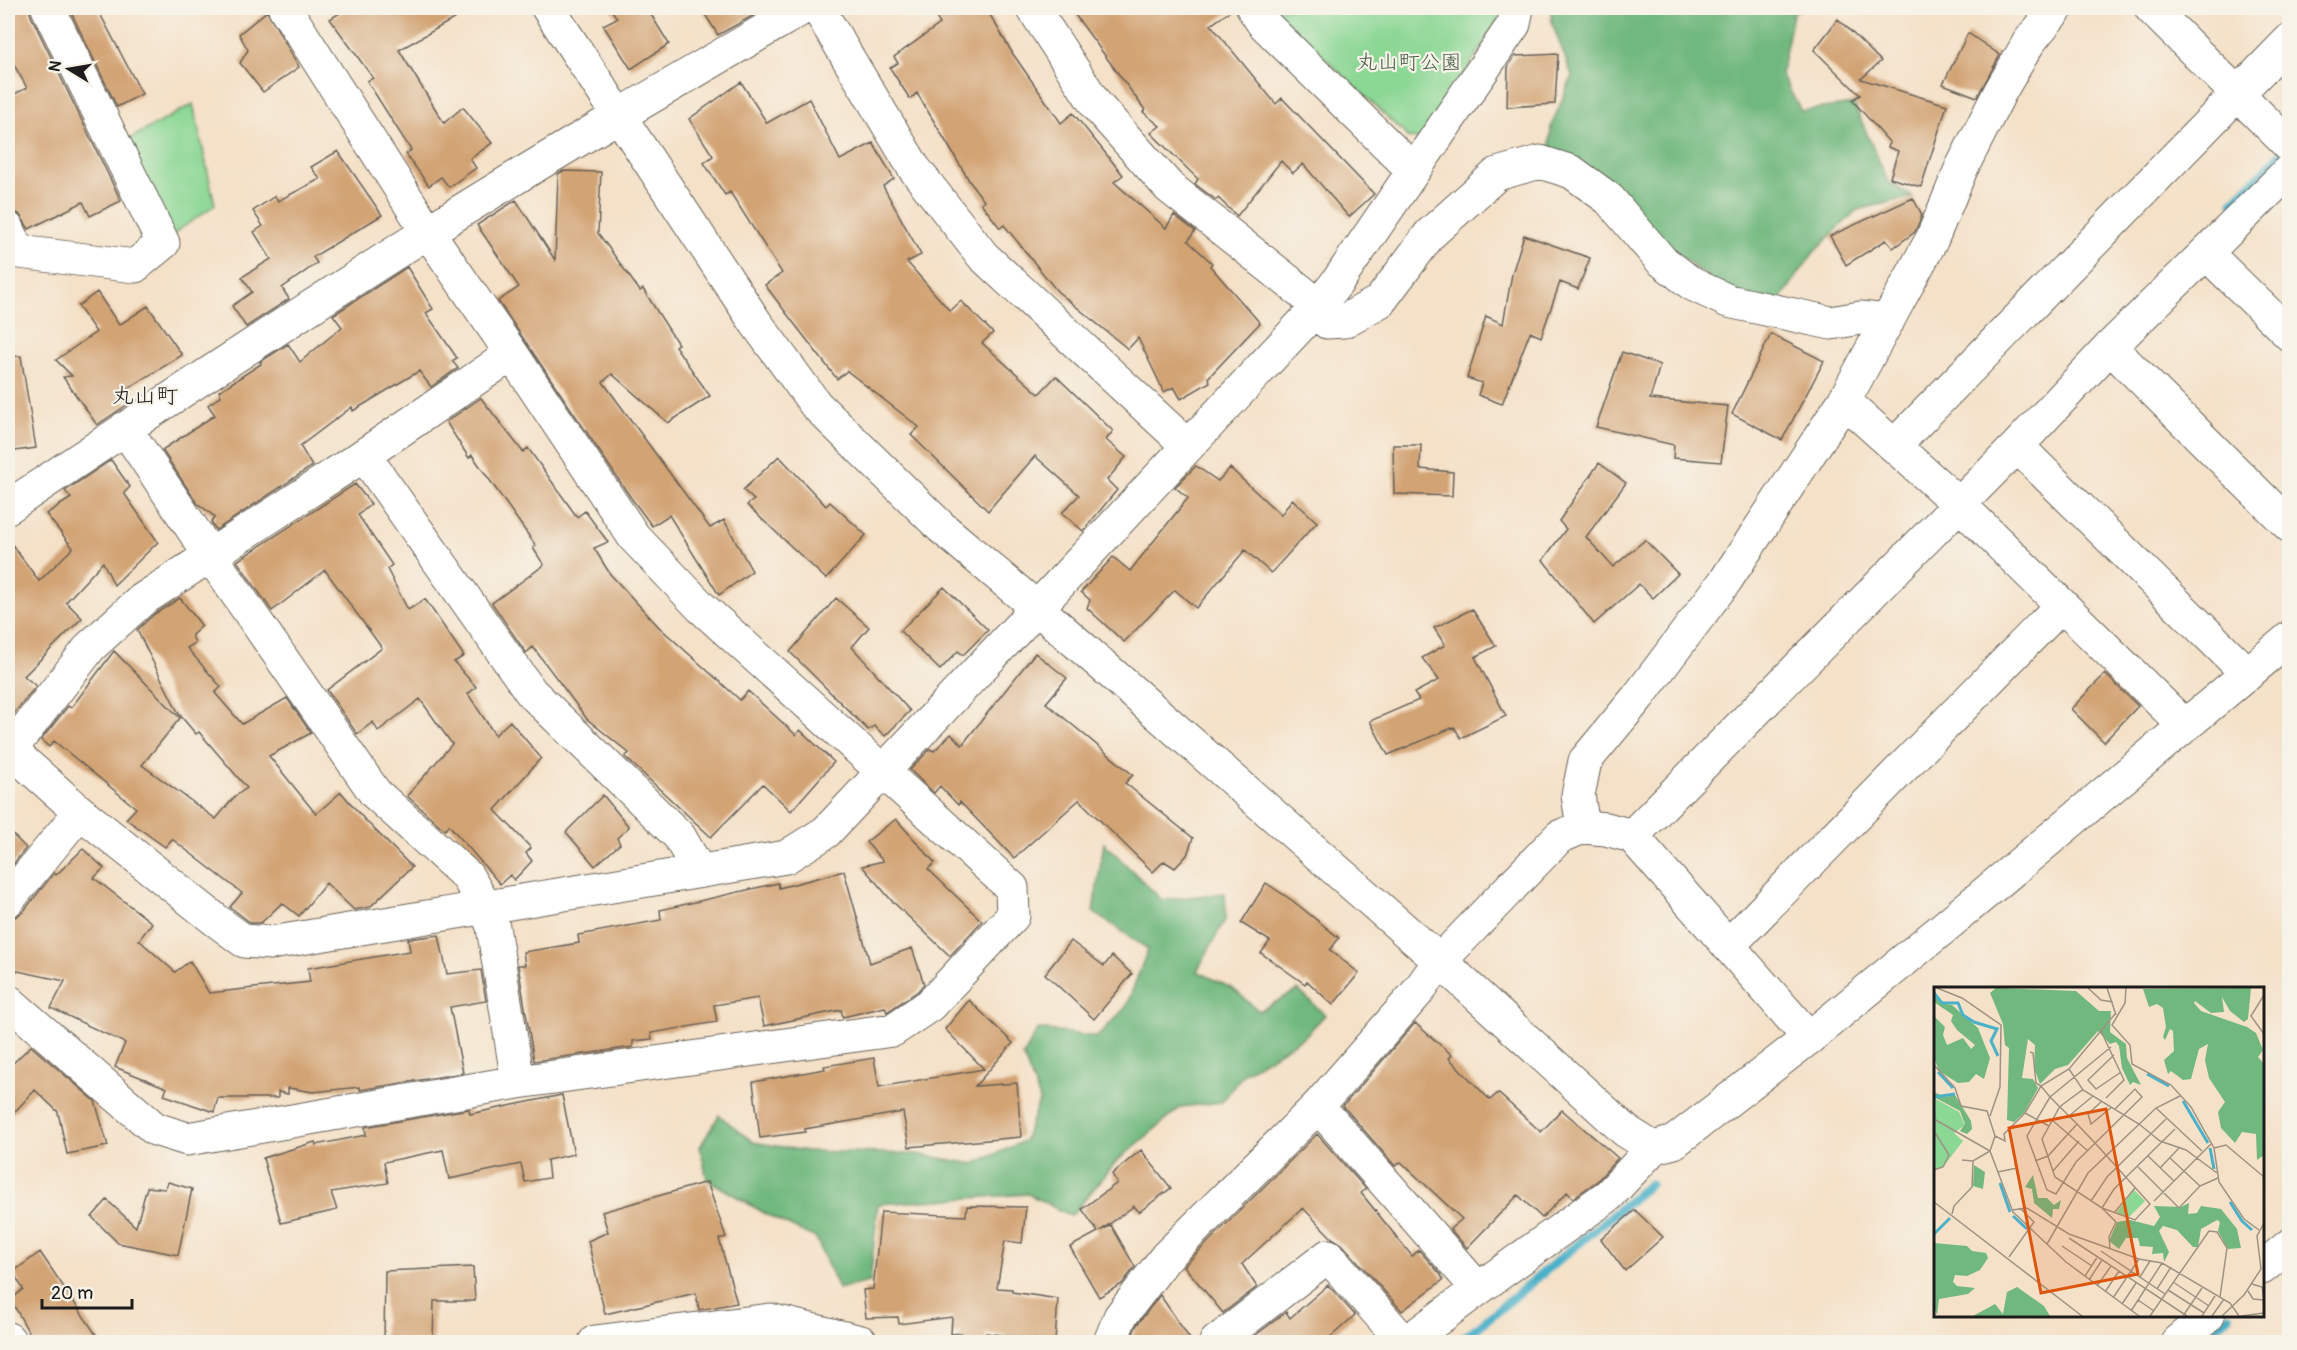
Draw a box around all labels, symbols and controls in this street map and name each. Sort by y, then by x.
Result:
north arrow [39,39,99,99]
park label: 丸山町公園 [1357,49,1462,76]
text: N [44,59,66,74]
district label: 丸山町 [112,382,178,410]
inset map [1934,987,2264,1317]
scale bar [42,1272,132,1310]
text: 20 m [51,1282,93,1305]

